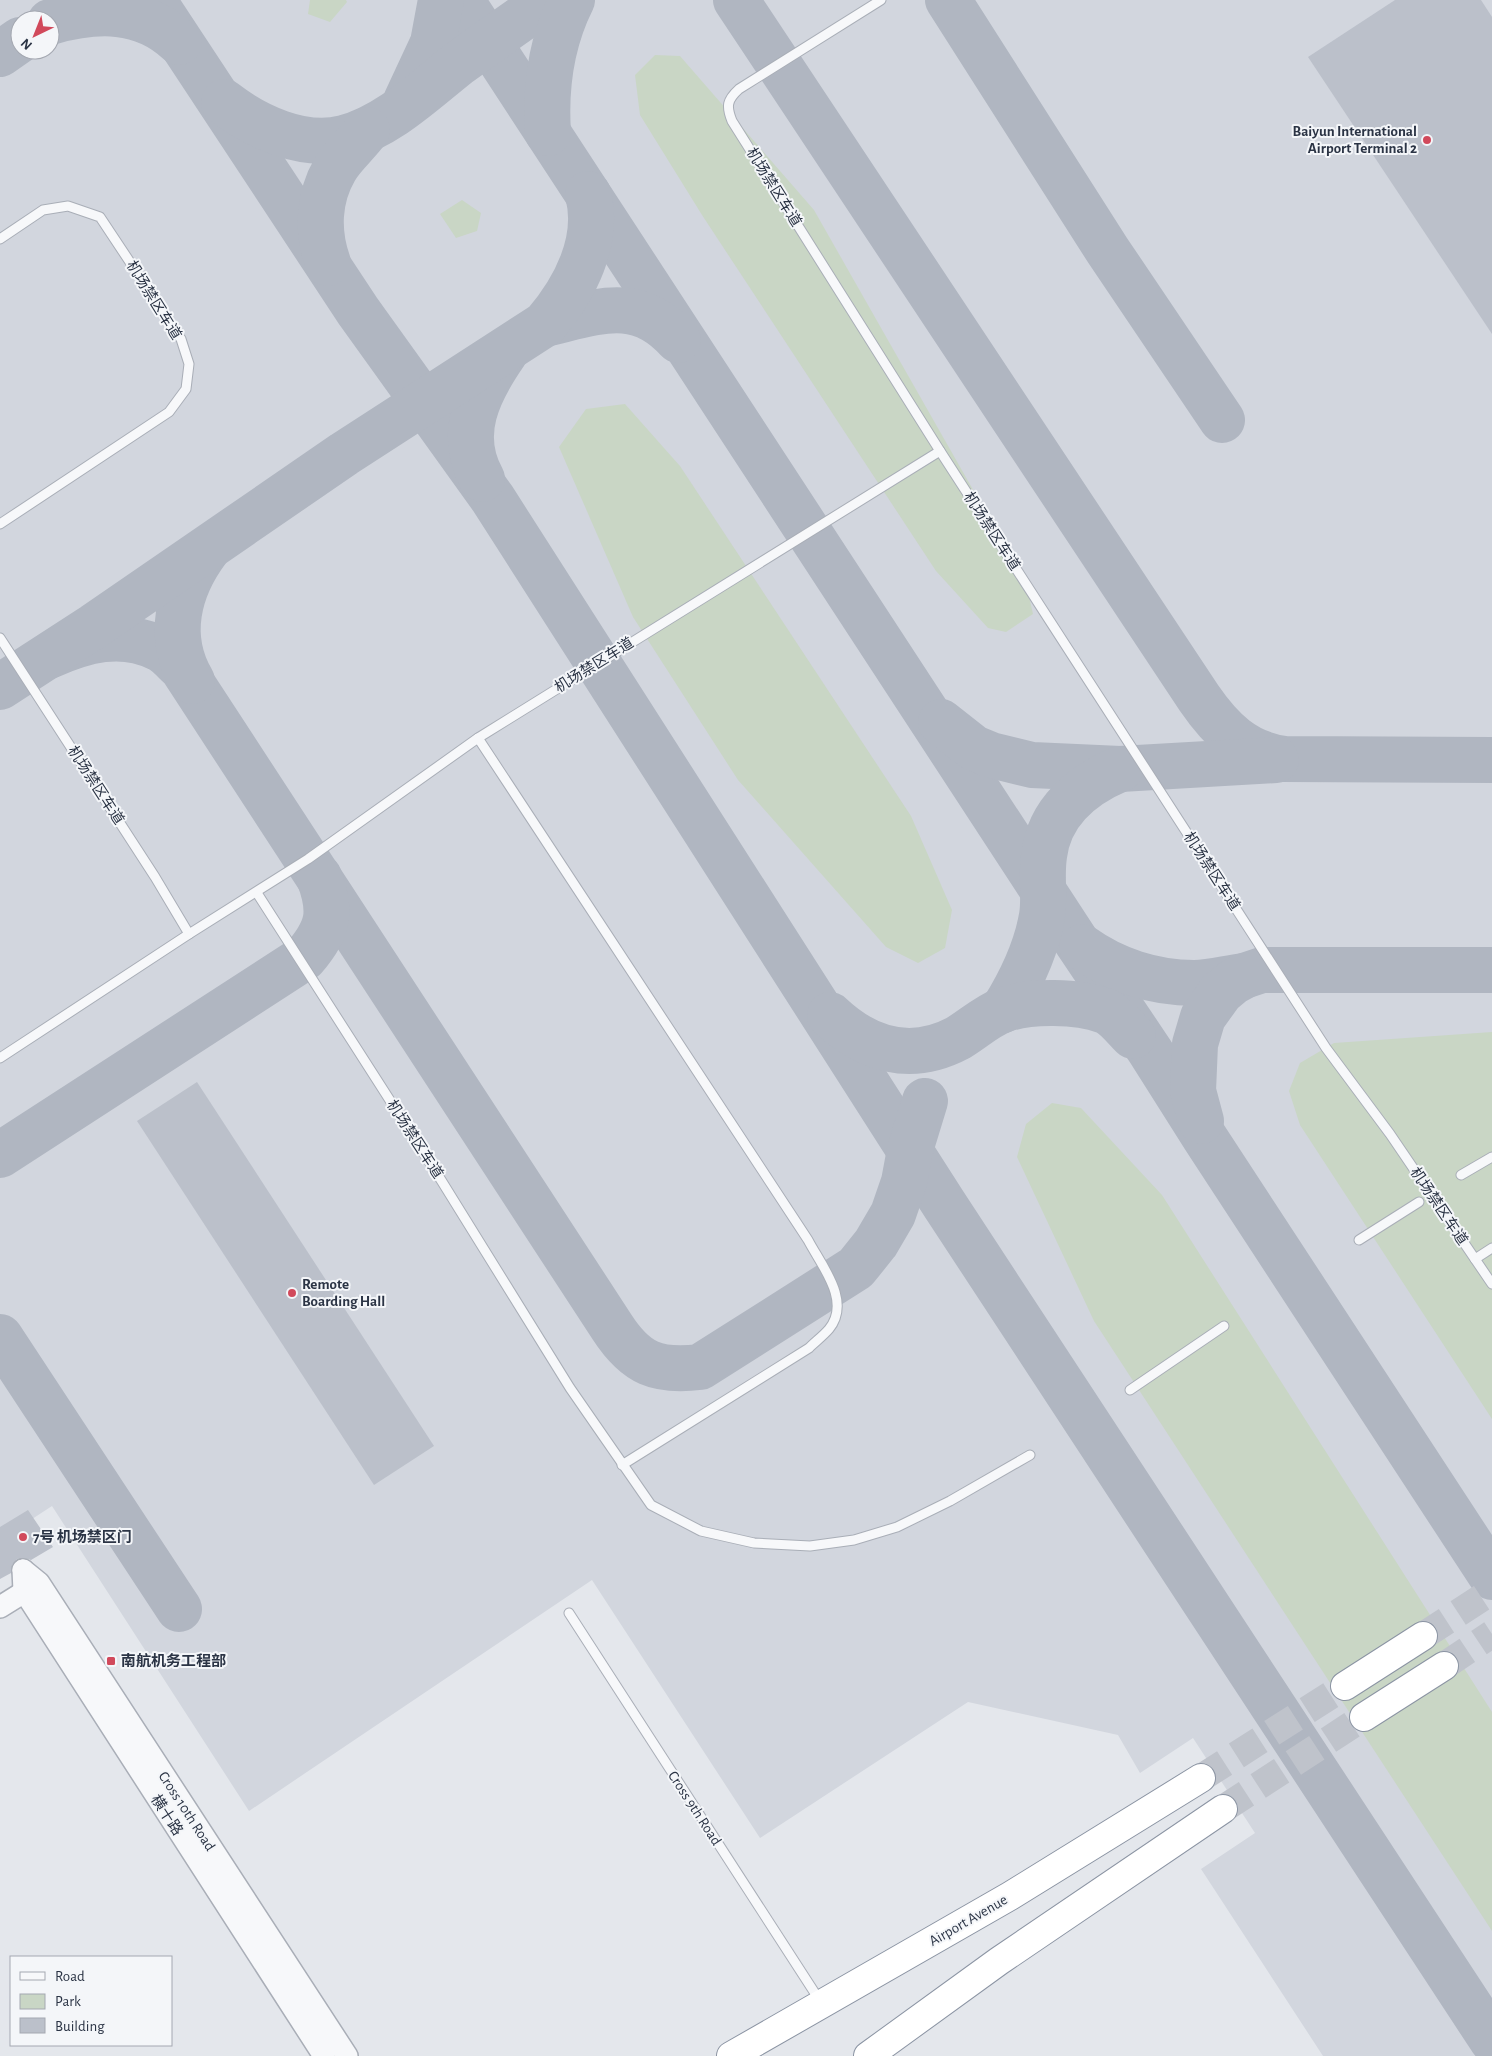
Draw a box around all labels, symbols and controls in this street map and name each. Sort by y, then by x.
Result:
north arrow [10,10,60,60]
text: N [18,35,35,52]
place label: Baiyun International Airport Terminal 2 [1292,124,1417,156]
marker: Baiyun International Airport Terminal 2 [1421,134,1433,146]
street label: 机场禁区车道 [743,145,805,229]
street label: 机场禁区车道 [123,258,185,342]
street label: 机场禁区车道 [961,489,1023,573]
street label: 机场禁区车道 [552,634,636,696]
street label: 机场禁区车道 [65,743,127,827]
street label: 机场禁区车道 [1181,829,1243,913]
street label: 机场禁区车道 [384,1097,446,1181]
street label: 机场禁区车道 [1407,1164,1471,1248]
place label: Remote Boarding Hall [302,1277,385,1309]
marker: Remote Boarding Hall [286,1287,298,1299]
place label: 7号 机场禁区门 [33,1529,132,1545]
marker: 7号 机场禁区门 [17,1531,29,1543]
place label: 南航机务工程部 [121,1652,226,1669]
marker: 南航机务工程部 [105,1655,117,1667]
street label: Cross 9th Road [665,1768,724,1848]
street label: Cross 10th Road [155,1769,218,1854]
street label: 横十路 [148,1792,186,1838]
street label: Airport Avenue [926,1892,1010,1949]
legend [10,1956,172,2046]
text: Road [55,1969,85,1984]
text: Park [55,1994,81,2009]
text: Building [55,2019,105,2034]

